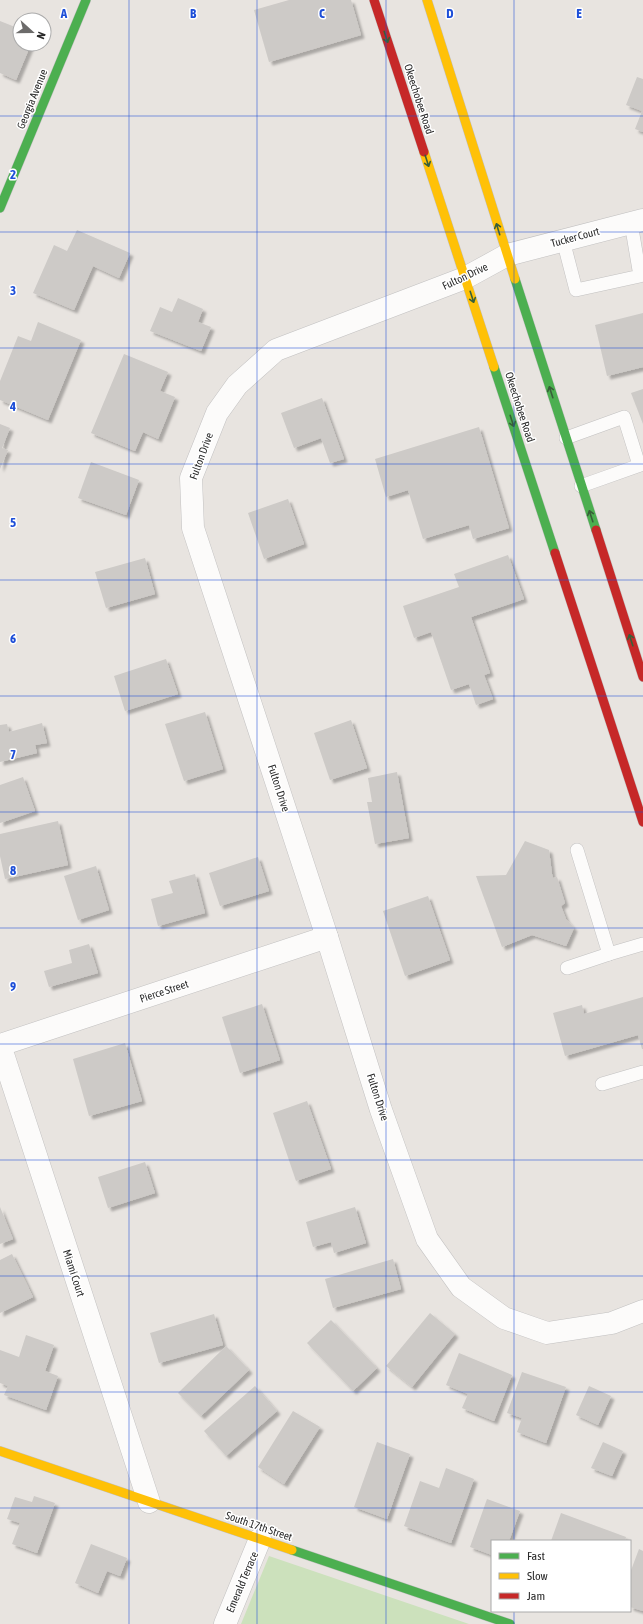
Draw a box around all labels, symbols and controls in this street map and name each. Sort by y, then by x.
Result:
text: A [60,6,68,21]
text: B [190,6,197,21]
text: C [319,6,325,21]
text: D [446,6,454,21]
text: E [576,6,582,21]
north arrow [12,12,52,52]
text: N [35,30,48,41]
one-way arrow [383,30,390,43]
street label: Okeechobee Road [402,62,436,136]
street label: Georgia Avenue [15,67,49,131]
one-way arrow [423,154,431,166]
text: 2 [10,167,16,182]
one-way arrow [494,222,501,235]
street label: Tucker Court [549,225,601,249]
street label: Fulton Drive [440,260,490,292]
text: 3 [10,283,16,298]
one-way arrow [468,291,476,303]
street label: Okeechobee Road [503,370,537,444]
one-way arrow [547,386,554,399]
text: 4 [9,399,16,414]
one-way arrow [509,414,516,427]
street label: Fulton Drive [187,431,215,481]
one-way arrow [587,510,594,523]
text: 5 [10,515,16,530]
text: 6 [10,631,16,646]
one-way arrow [627,633,634,646]
text: 7 [10,747,16,762]
street label: Fulton Drive [266,763,292,813]
text: 8 [10,863,16,878]
street label: Pierce Street [138,977,190,1005]
text: 9 [10,979,16,994]
street label: Fulton Drive [365,1072,391,1122]
street label: Miami Court [61,1248,87,1298]
street label: South 17th Street [224,1509,294,1543]
legend [491,1540,631,1612]
text: Fast [527,1549,545,1563]
street label: Emerald Terrace [224,1550,260,1614]
text: Slow [527,1569,548,1583]
text: Jam [527,1589,545,1603]

